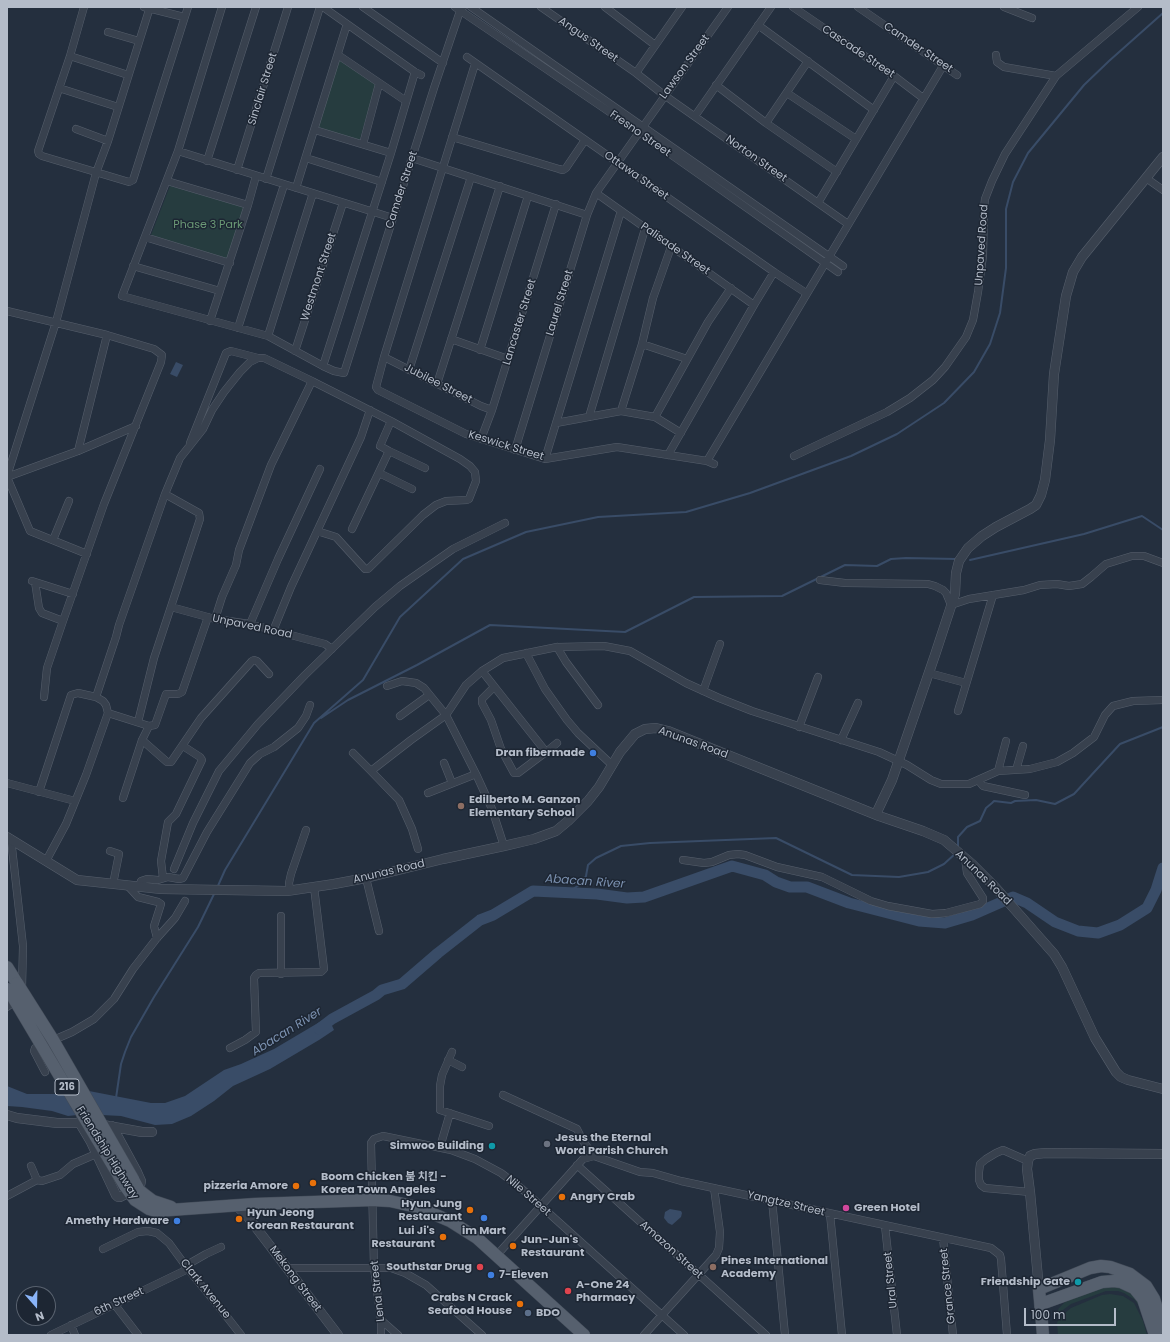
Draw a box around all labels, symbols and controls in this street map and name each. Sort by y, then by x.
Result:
street label: Angus Street [556,15,620,65]
street label: Camder Street [881,20,955,76]
street label: Cascade Street [819,23,897,81]
street label: Lawson Street [657,32,713,102]
street label: Sinclair Street [246,51,280,127]
street label: Fresno Street [607,108,673,160]
street label: Norton Street [723,133,789,185]
street label: Ottawa Street [601,149,671,203]
street label: Camder Street [383,150,421,230]
street label: Unpaved Road [973,204,991,286]
park label: Phase 3 Park [173,218,243,232]
street label: Palisade Street [638,220,712,278]
street label: Westmont Street [299,231,339,323]
street label: Laurel Street [544,269,576,337]
street label: Lancaster Street [501,277,539,367]
street label: Jubilee Street [402,361,474,407]
street label: Keswick Street [467,428,545,464]
street label: Unpaved Road [211,612,293,642]
street label: Anunas Road [656,724,730,762]
place label: Dran fibermade [496,746,585,760]
marker: Dran fibermade [588,748,598,758]
place label: Edilberto M. Ganzon Elementary School [469,793,580,819]
marker: Edilberto M. Ganzon Elementary School [456,801,466,811]
street label: Anunas Road [952,848,1014,908]
street label: Anunas Road [352,857,426,887]
water label: Abacan River [545,872,625,892]
water label: Abacan River [249,1005,325,1059]
road number: 216 [55,1079,79,1095]
street label: Friendship Highway [73,1104,141,1202]
place label: Jesus the Eternal Word Parish Church [555,1131,668,1157]
place label: Simwoo Building [390,1139,484,1153]
marker: Jesus the Eternal Word Parish Church [542,1139,552,1149]
marker: Simwoo Building [487,1141,497,1151]
place label: Boom Chicken 붐 치킨 - Korea Town Angeles [321,1170,447,1196]
street label: Nile Street [503,1173,553,1219]
marker: Boom Chicken 붐 치킨 - Korea Town Angeles [308,1178,318,1188]
place label: pizzeria Amore [204,1179,288,1193]
marker: pizzeria Amore [291,1181,301,1191]
street label: Yangtze Street [746,1189,826,1219]
place label: Angry Crab [570,1190,635,1204]
marker: Angry Crab [557,1192,567,1202]
place label: Hyun Jung Restaurant [399,1197,462,1223]
place label: Green Hotel [854,1201,920,1215]
marker: Green Hotel [841,1203,851,1213]
marker: Hyun Jung Restaurant [465,1205,475,1215]
place label: Hyun Jeong Korean Restaurant [247,1206,354,1232]
marker: im Mart [479,1213,489,1223]
place label: Amethy Hardware [65,1214,169,1228]
marker: Hyun Jeong Korean Restaurant [234,1214,244,1224]
marker: Amethy Hardware [172,1216,182,1226]
street label: Amazon Street [637,1218,705,1282]
place label: Lui Ji's Restaurant [372,1224,435,1250]
place label: im Mart [462,1224,506,1238]
marker: Lui Ji's Restaurant [438,1232,448,1242]
place label: Jun-Jun's Restaurant [521,1233,584,1259]
marker: Jun-Jun's Restaurant [508,1241,518,1251]
street label: Mekong Street [266,1244,324,1314]
street label: Grance Street [937,1248,959,1324]
street label: Ural Street [881,1251,901,1309]
place label: Pines International Academy [721,1254,828,1280]
street label: Clark Avenue [177,1257,233,1321]
street label: Lena Street [368,1260,388,1322]
place label: Southstar Drug [386,1260,472,1274]
marker: Southstar Drug [475,1262,485,1272]
marker: Pines International Academy [708,1262,718,1272]
place label: 7-Eleven [499,1268,548,1282]
marker: 7-Eleven [486,1270,496,1280]
place label: Friendship Gate [981,1275,1070,1289]
marker: Friendship Gate [1073,1277,1083,1287]
place label: A-One 24 Pharmacy [576,1278,635,1304]
street label: 6th Street [92,1285,146,1319]
north arrow [16,1286,56,1326]
marker: A-One 24 Pharmacy [563,1286,573,1296]
place label: Crabs N Crack Seafood House [428,1291,512,1317]
marker: Crabs N Crack Seafood House [515,1299,525,1309]
scale bar [1026,1300,1118,1326]
place label: BDO [536,1306,560,1320]
text: 100 m [1031,1306,1065,1323]
text: N [33,1307,46,1325]
marker: BDO [523,1308,533,1318]

